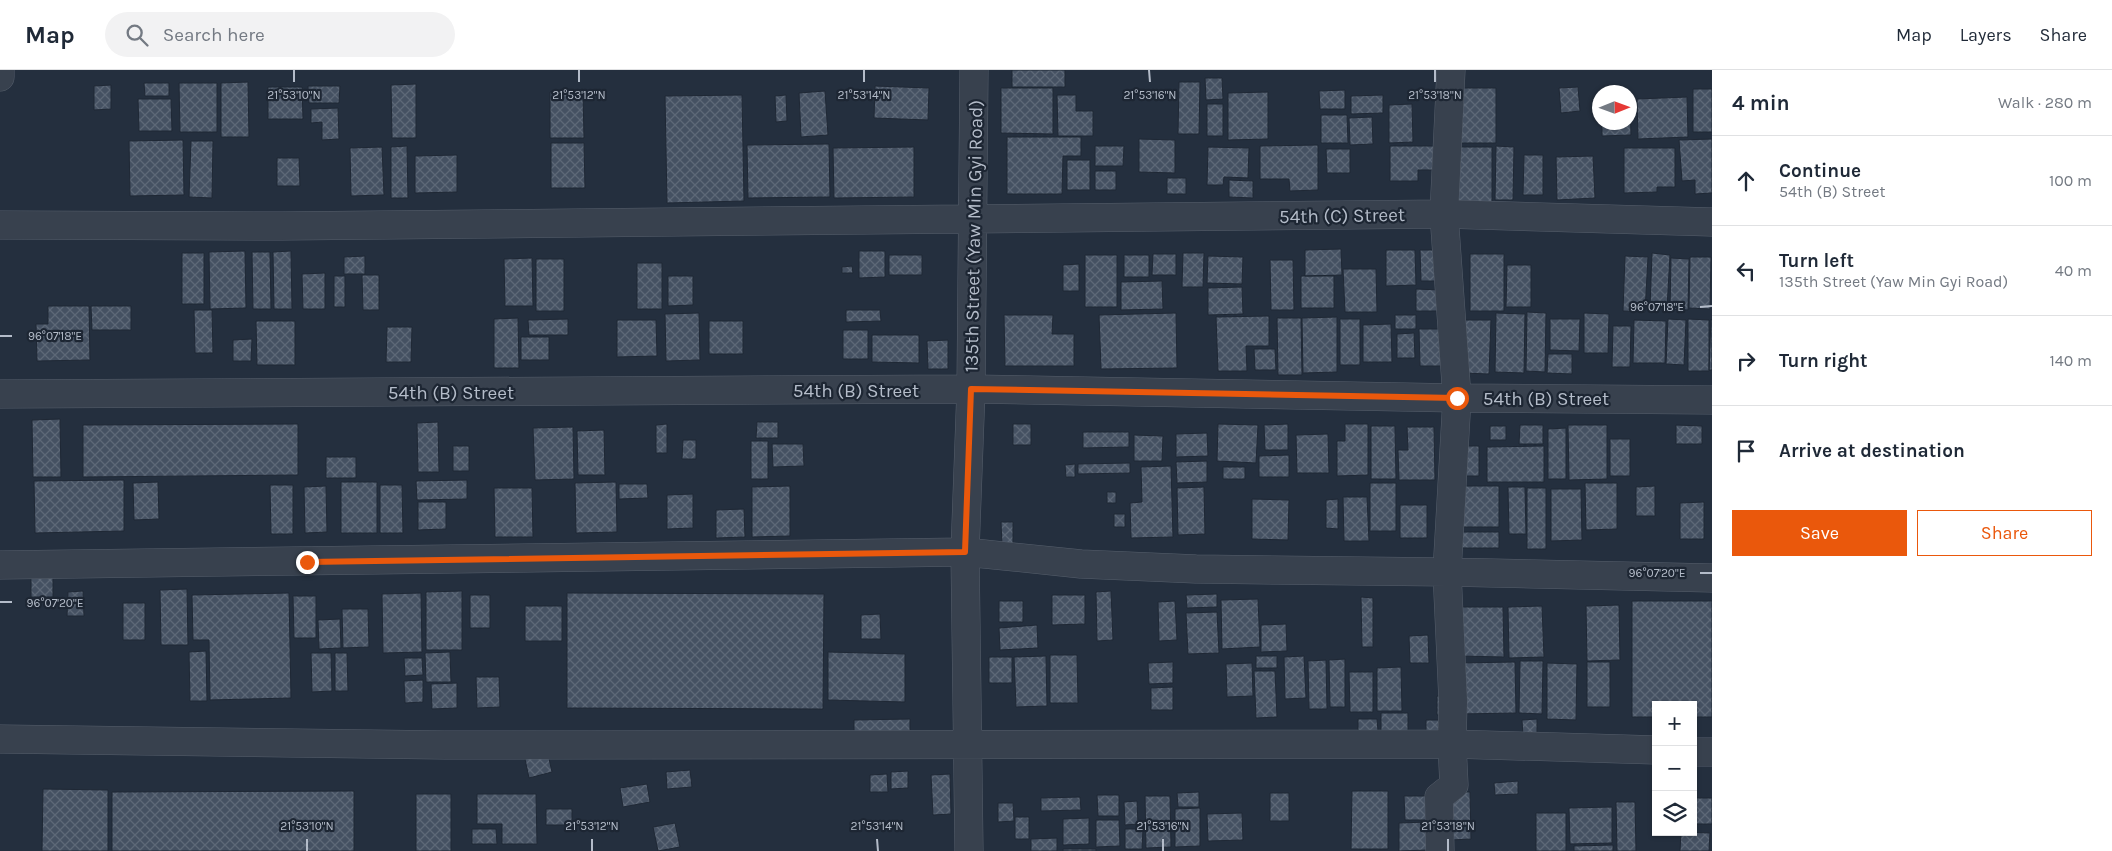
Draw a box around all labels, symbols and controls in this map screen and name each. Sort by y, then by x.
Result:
search box [105,12,455,57]
text: Map [25,21,75,49]
icon: search [123,21,151,49]
text: Search here [163,24,265,46]
text: Map [1896,24,1932,46]
text: Layers [1960,24,2012,46]
text: Share [2040,24,2087,46]
north arrow [1592,85,1637,130]
text: 21°53'10"N [267,88,321,102]
text: 21°53'12"N [552,88,606,102]
text: 21°53'14"N [837,88,891,102]
text: 21°53'16"N [1123,88,1177,102]
text: 21°53'18"N [1408,88,1462,102]
text: 4 min [1732,91,1790,115]
text: Walk · 280 m [1998,93,2092,112]
street label: 135th Street (Yaw Min Gyi Road) [961,100,987,372]
text: Continue [1779,160,1861,182]
icon: ahead [1732,167,1760,195]
text: 100 m [2049,171,2092,190]
text: 54th (B) Street [1779,182,1885,201]
street label: 54th (C) Street [1279,204,1405,228]
text: Turn left [1779,250,1854,272]
icon: left [1732,257,1760,285]
text: 40 m [2055,261,2092,280]
text: 135th Street (Yaw Min Gyi Road) [1779,272,2008,291]
text: 96°07'18"E [1630,300,1684,314]
text: 96°07'18"E [28,329,82,343]
icon: right [1732,347,1760,375]
text: Turn right [1779,350,1868,372]
text: 140 m [2050,351,2092,370]
street label: 54th (B) Street [793,380,919,402]
street label: 54th (B) Street [388,382,514,404]
route start [1446,387,1469,410]
street label: 54th (B) Street [1483,388,1609,410]
icon: arrive [1732,437,1760,465]
text: Arrive at destination [1779,440,1965,462]
button: Save [1732,510,1907,556]
button: Share [1917,510,2092,556]
route end [296,551,319,574]
text: 96°07'20"E [1629,566,1685,580]
text: 96°07'20"E [27,596,83,610]
map controls [1652,701,1697,836]
button: + [1652,701,1697,746]
button: − [1652,746,1697,791]
button: layers [1652,791,1697,836]
text: 21°53'10"N [280,819,334,833]
text: 21°53'12"N [565,819,619,833]
text: 21°53'14"N [850,819,904,833]
text: 21°53'16"N [1136,819,1190,833]
text: 21°53'18"N [1421,819,1475,833]

